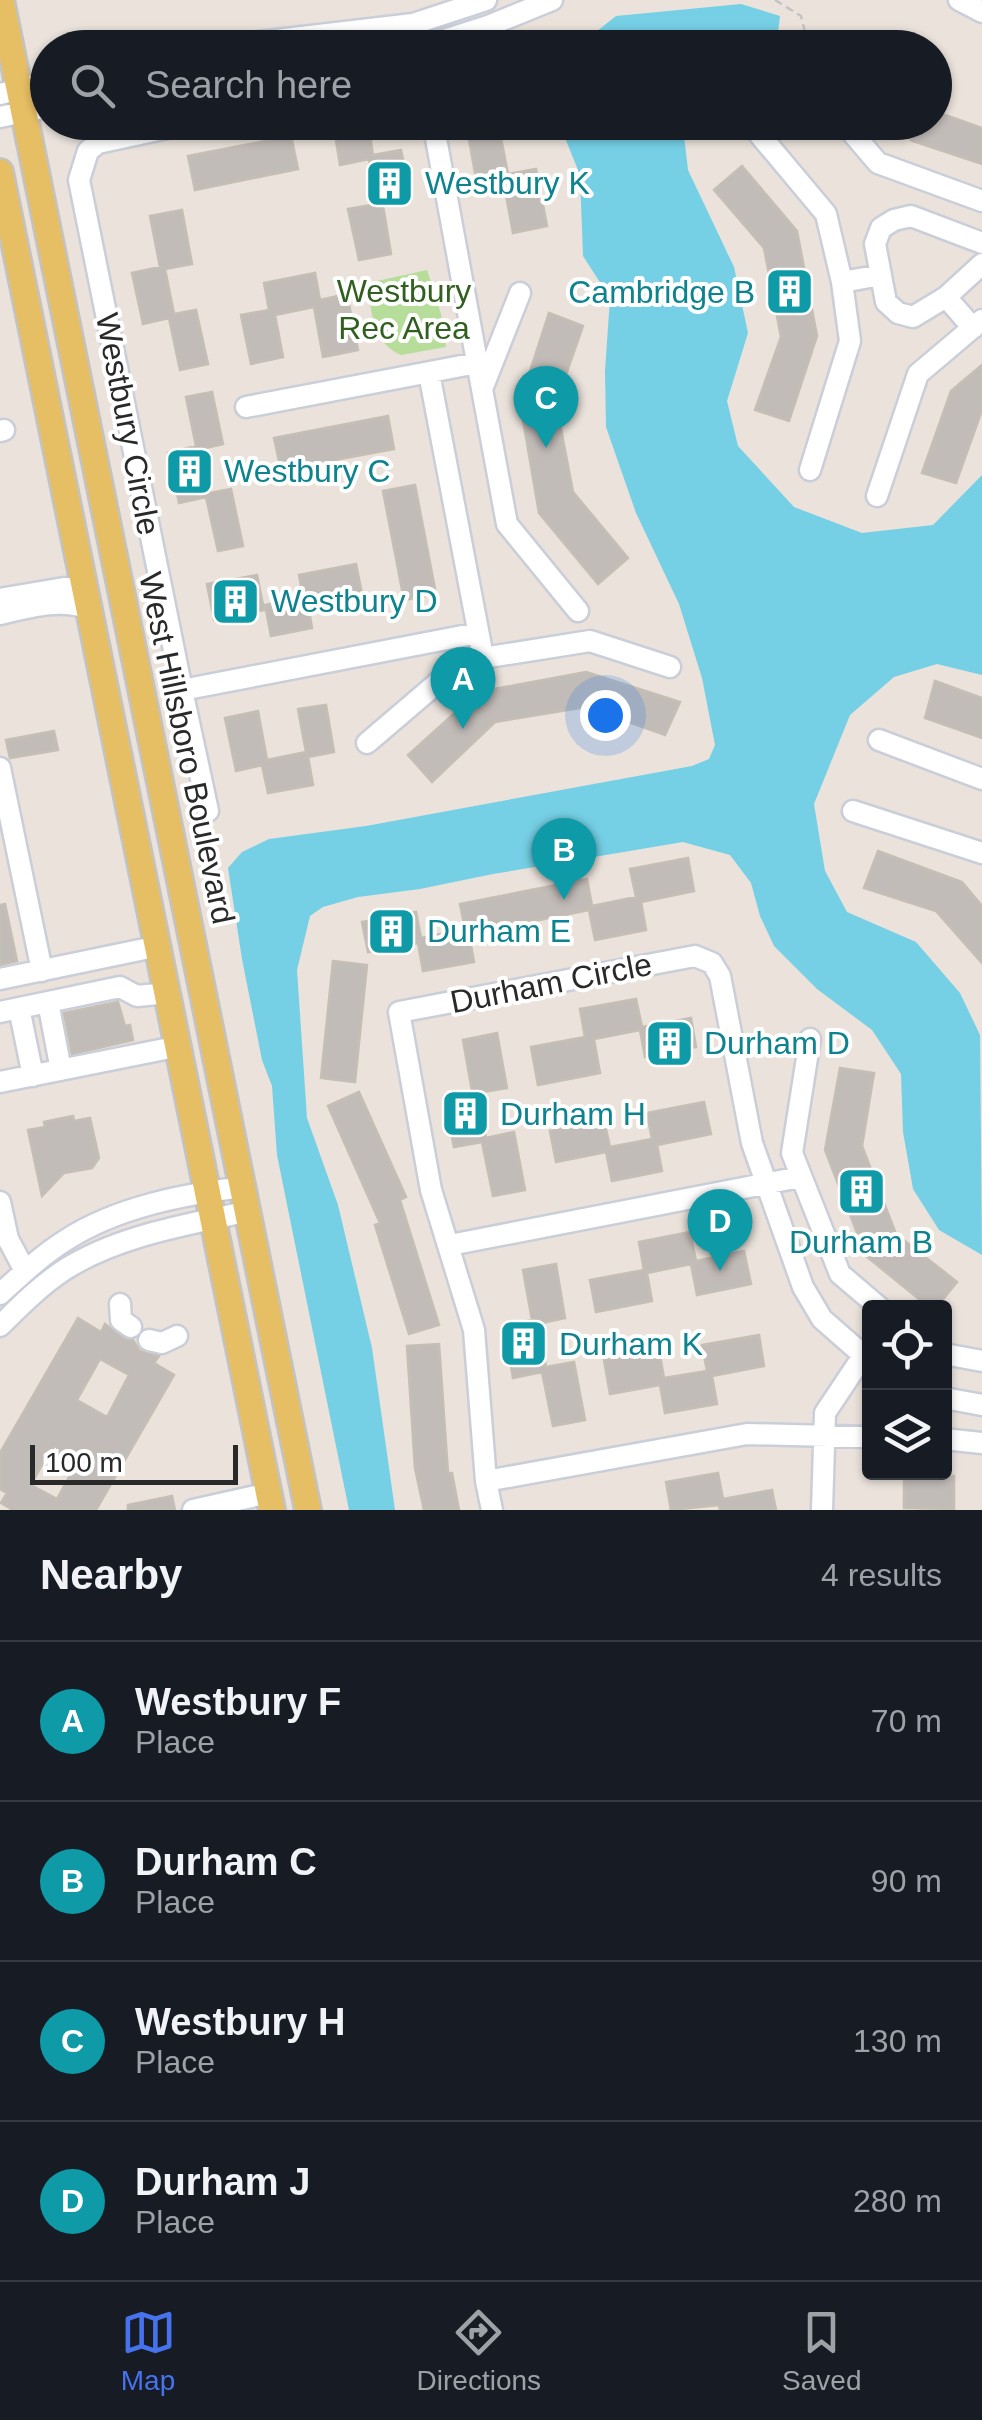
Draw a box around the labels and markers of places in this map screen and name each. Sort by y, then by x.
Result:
building icon: Westbury K [364,157,416,209]
place label: Westbury K [425,165,590,201]
building icon: Cambridge B [764,266,816,318]
place label: Cambridge B [568,274,755,310]
pin: C [514,366,578,448]
building icon: Westbury C [163,445,215,497]
place label: Westbury C [224,453,391,489]
building icon: Westbury D [210,575,262,627]
place label: Westbury D [271,583,438,619]
pin: A [430,646,496,729]
pin: B [532,818,596,900]
building icon: Durham E [366,905,418,957]
place label: Durham E [427,913,571,949]
building icon: Durham D [643,1017,695,1069]
place label: Durham D [704,1025,850,1061]
building icon: Durham H [439,1088,491,1140]
place label: Durham H [500,1096,646,1132]
building icon: Durham B [835,1166,887,1218]
pin: D [688,1188,752,1271]
place label: Durham B [789,1224,933,1260]
building icon: Durham K [498,1318,550,1370]
place label: Durham K [559,1326,703,1362]

